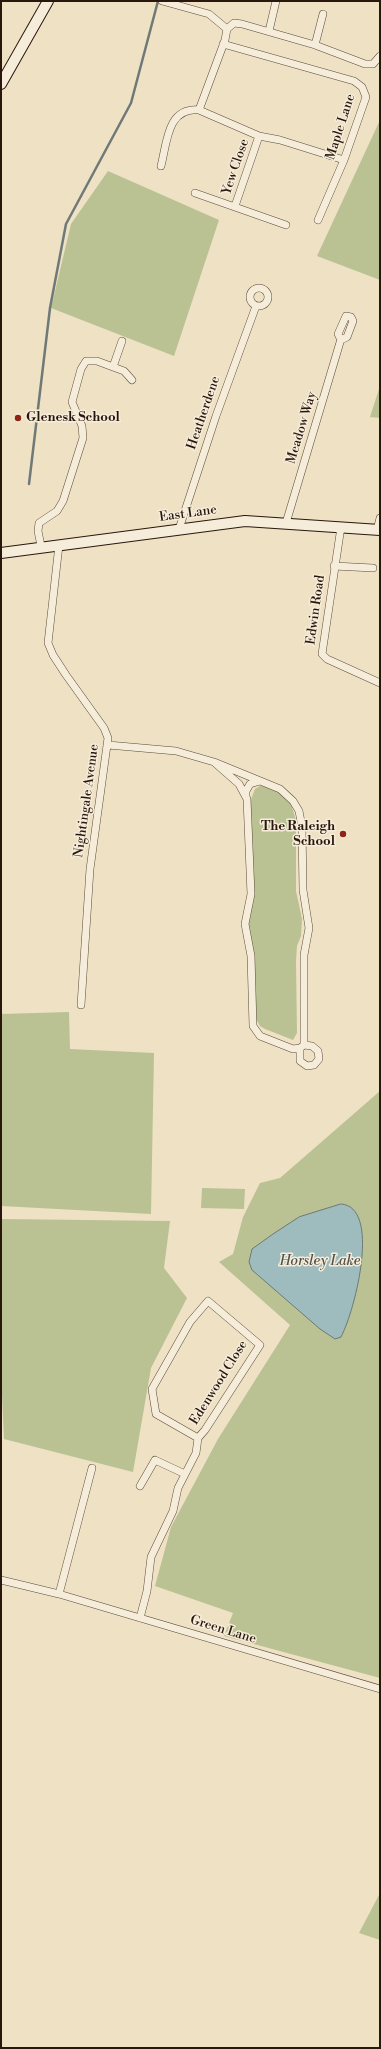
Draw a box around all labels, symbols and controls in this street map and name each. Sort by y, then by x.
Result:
street label: Maple Lane [323,92,359,162]
street label: Yew Close [219,137,253,197]
street label: Heatherdene [184,374,224,452]
street label: Meadow Way [284,390,320,466]
place label: Glenesk School [26,410,120,426]
marker: Glenesk School [13,413,23,423]
street label: East Lane [158,502,218,526]
street label: Edwin Road [303,574,329,646]
street label: Nightingale Avenue [71,743,103,859]
place label: The Raleigh School [261,819,335,850]
marker: The Raleigh School [338,829,348,839]
water label: Horsley Lake [280,1254,360,1270]
street label: Edenwood Close [187,1338,251,1428]
street label: Green Lane [188,1613,258,1647]

